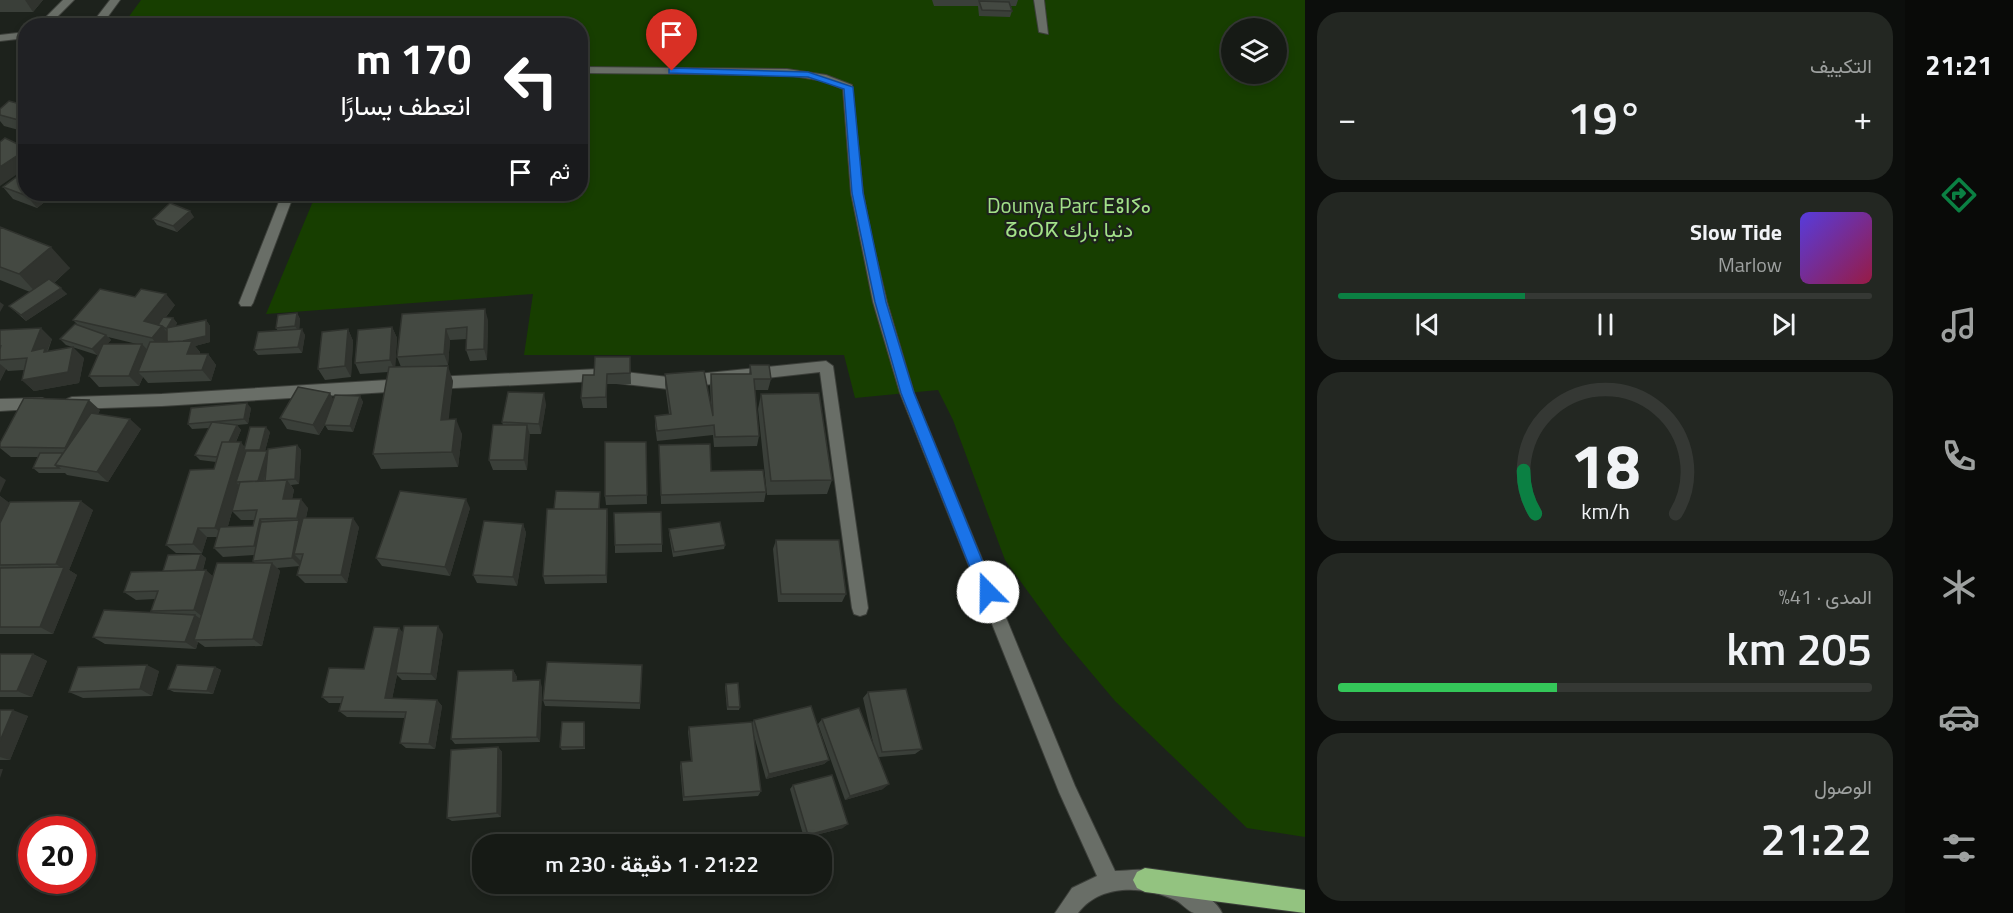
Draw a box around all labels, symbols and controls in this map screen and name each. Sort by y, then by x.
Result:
pin [646,9,697,71]
icon: arrive [655,18,688,51]
map controls [1221,18,1287,84]
button: layers [1221,18,1287,84]
text: 170 m [356,26,471,90]
icon: left [492,42,570,120]
text: 21:21 [1925,44,1993,85]
text: التكييف [1810,50,1872,81]
text: 19° [1567,83,1643,151]
text: انعطف يسارًا [340,84,471,125]
text: − [1338,93,1356,143]
text: + [1854,93,1872,143]
text: ثم [549,154,570,188]
icon: arrive [504,156,537,189]
icon: directions [1938,174,1980,216]
park label: Dounya Parc ⴹⵓⵏⵢⴰ ⵒⴰⵔⴽ دنيا بارك [987,189,1151,245]
text: Slow Tide [1690,215,1782,249]
text: Marlow [1718,249,1782,280]
icon: music [1938,304,1980,346]
icon: previous [1411,308,1444,341]
icon: pause [1589,308,1622,341]
icon: next [1767,308,1800,341]
text: 18 [1570,417,1640,512]
icon: phone [1938,435,1980,477]
text: km/h [1581,495,1629,527]
position arrow [956,560,1020,624]
icon: climate [1938,566,1980,608]
text: المدى · 41% [1779,581,1872,612]
text: 205 km [1726,614,1872,682]
icon: car [1938,696,1980,738]
text: الوصول [1814,771,1872,802]
text: 21:22 [1760,804,1872,872]
speed limit sign: 20 [18,816,96,894]
icon: filters [1938,827,1980,869]
text: 21:22 · 1 دقيقة · 230 m [545,847,759,881]

